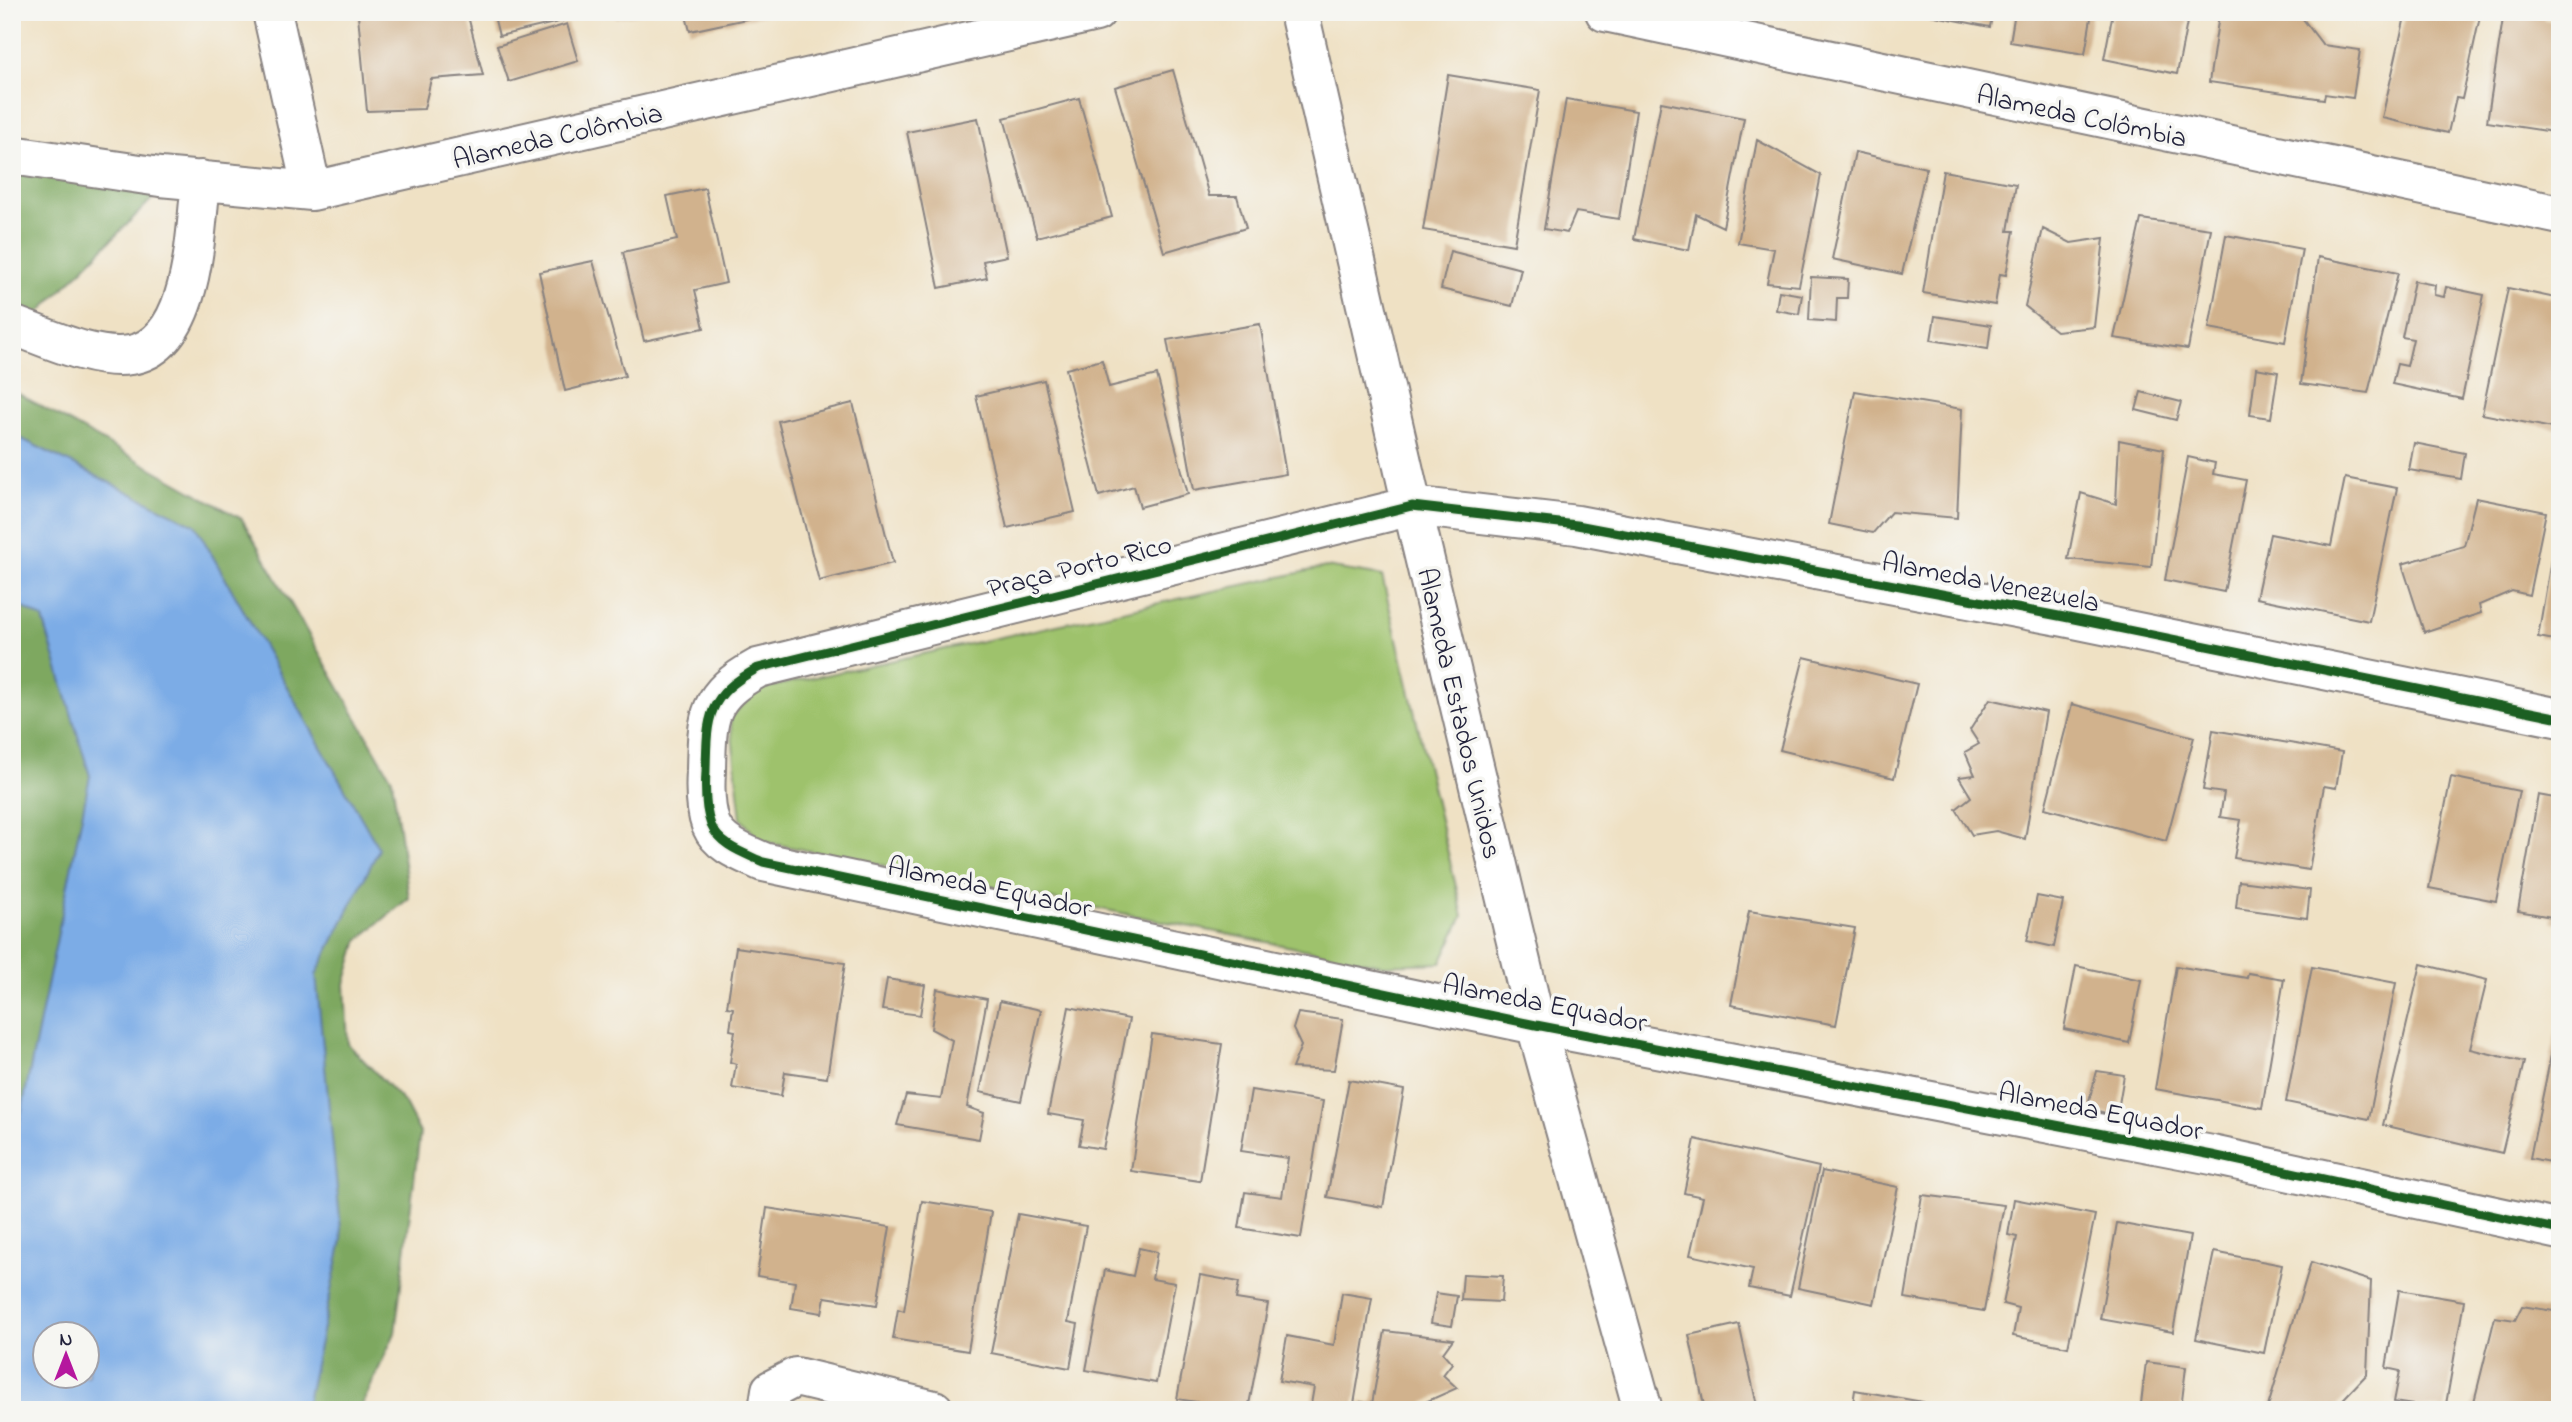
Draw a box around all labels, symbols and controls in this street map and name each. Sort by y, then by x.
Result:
street label: Alameda Colômbia [1972,76,2190,161]
street label: Alameda Colômbia [449,94,667,182]
street label: Praça Porto Rico [983,526,1177,611]
street label: Alameda Venezuela [1878,543,2103,626]
street label: Alameda Estados Unidos [1404,564,1511,863]
street label: Alameda Equador [883,848,1095,931]
street label: Alameda Equador [1438,965,1651,1045]
street label: Alameda Equador [1994,1073,2207,1153]
north arrow [32,1320,102,1390]
text: N [60,1327,73,1354]

